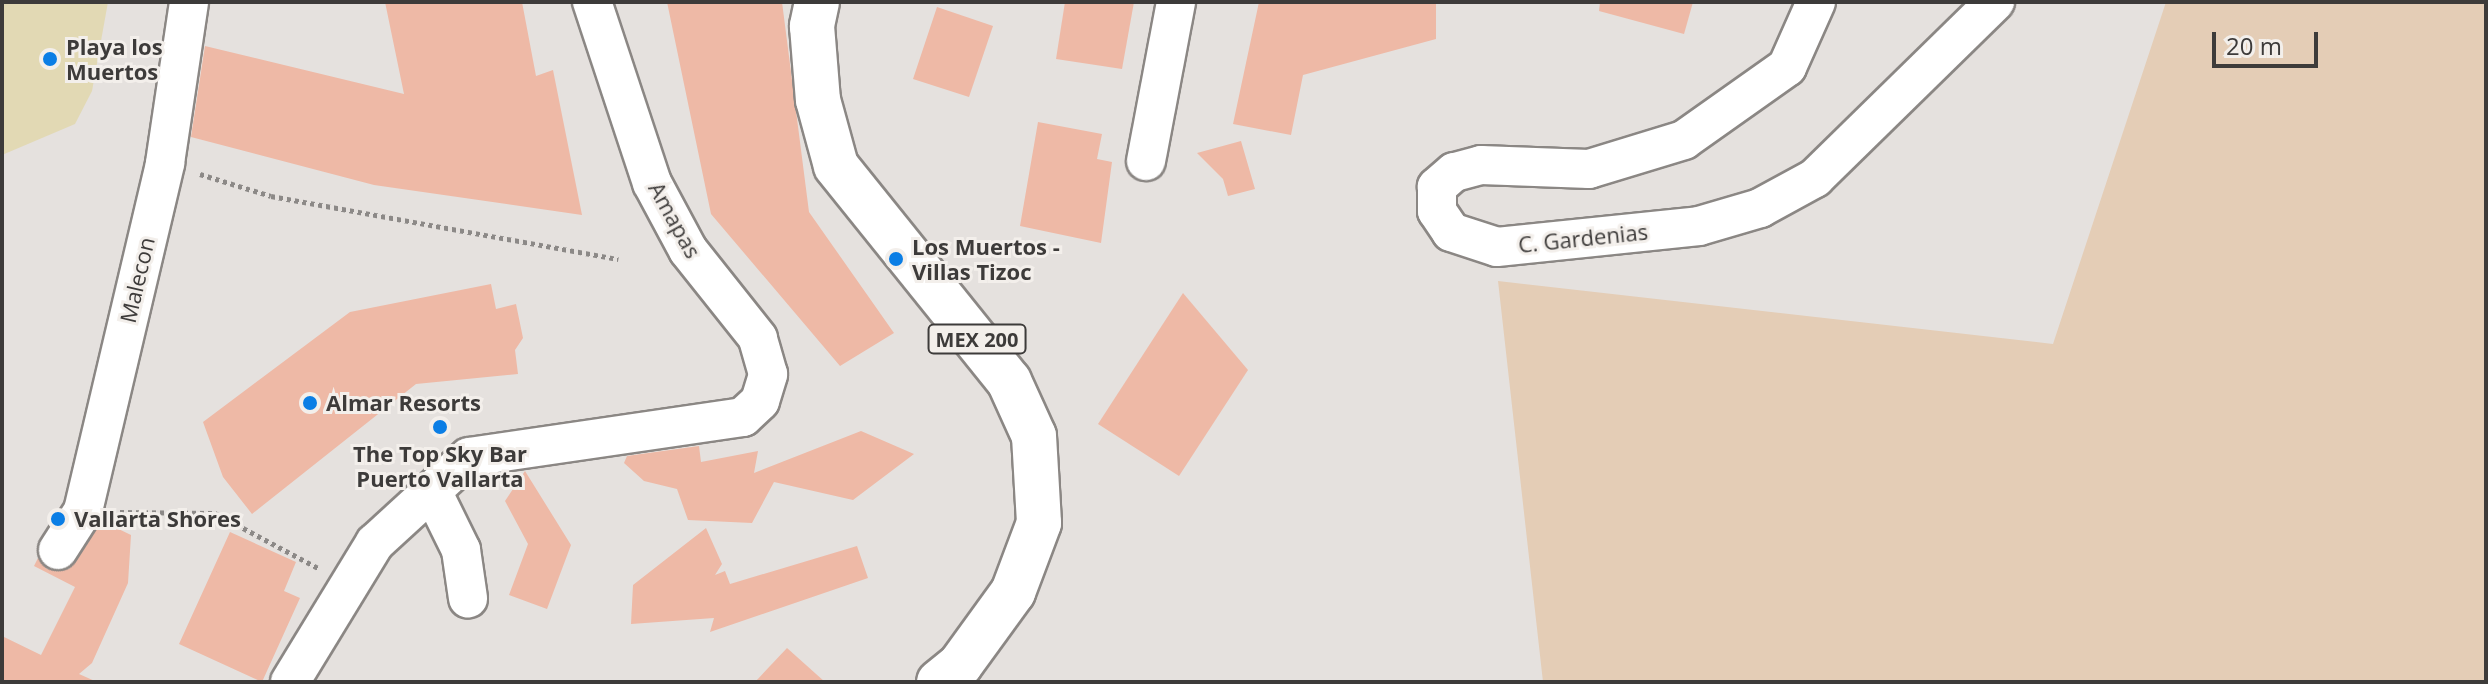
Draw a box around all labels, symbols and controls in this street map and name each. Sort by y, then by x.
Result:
scale bar [2216,16,2322,66]
text: 20 m [2226,29,2282,62]
place label: Playa los Muertos [66,33,163,84]
marker: Playa los Muertos [41,50,59,68]
street label: Amapas [643,177,707,263]
street label: C. Gardenias [1517,218,1649,258]
place label: Los Muertos - Villas Tizoc [912,233,1060,284]
street label: Malecon [114,235,160,325]
marker: Los Muertos - Villas Tizoc [887,250,905,268]
road number: MEX 200 [927,323,1027,355]
place label: Almar Resorts [326,390,481,416]
marker: Almar Resorts [301,394,319,412]
marker: The Top Sky Bar Puerto Vallarta [431,418,449,436]
place label: The Top Sky Bar Puerto Vallarta [353,440,527,492]
place label: Vallarta Shores [74,506,241,532]
marker: Vallarta Shores [49,510,67,528]

